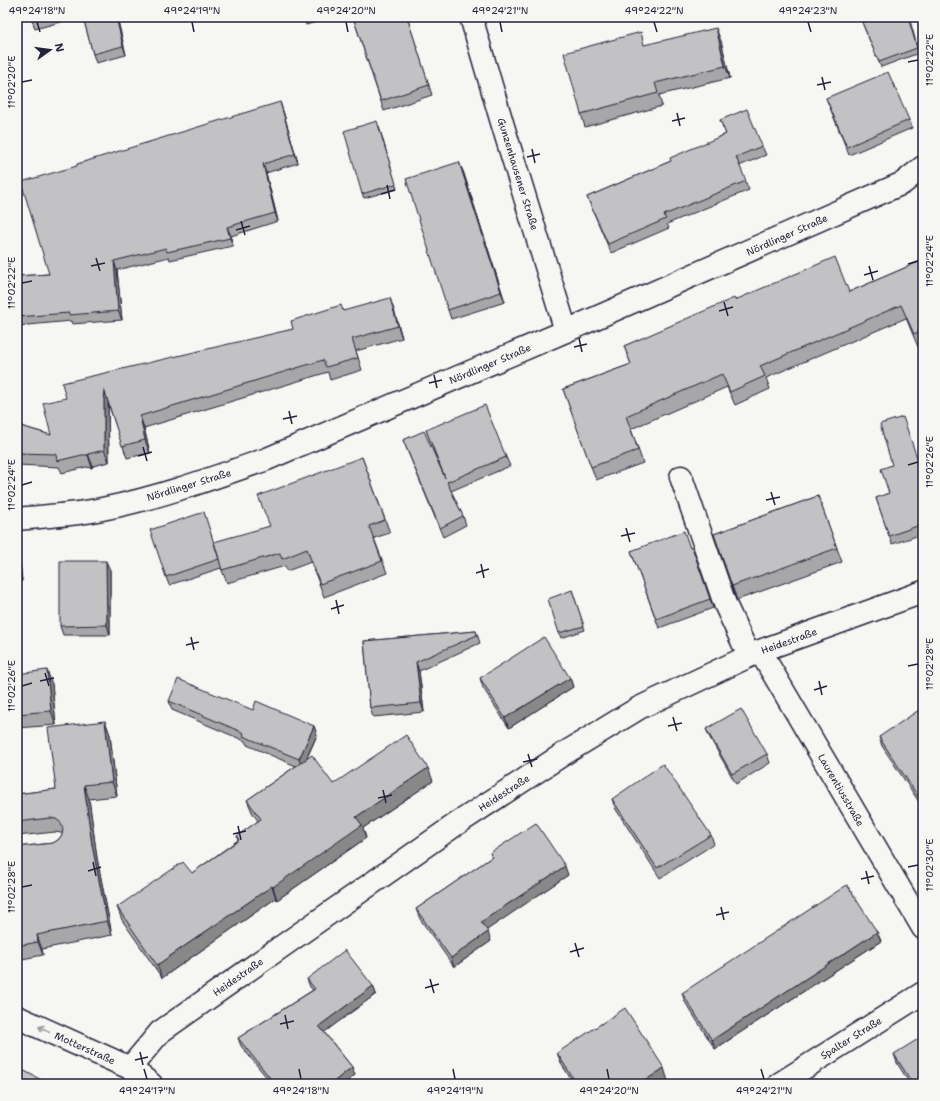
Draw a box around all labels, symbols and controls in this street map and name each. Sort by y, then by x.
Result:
text: 49°24'18"N [9,4,65,17]
text: 49°24'19"N [164,4,220,17]
text: 49°24'20"N [316,4,376,17]
text: 49°24'21"N [472,4,528,17]
text: 49°24'22"N [624,4,684,17]
text: 49°24'23"N [779,4,838,17]
north arrow [30,30,70,70]
text: 11°02'22"E [923,34,936,86]
text: N [51,42,68,54]
text: 11°02'20"E [5,56,18,108]
street label: Gunzenhausener Straße [495,116,541,232]
street label: Nördlinger Straße [744,211,830,259]
text: 11°02'24"E [923,235,936,287]
text: 11°02'22"E [5,257,18,309]
street label: Nördlinger Straße [447,341,533,387]
text: 11°02'26"E [923,436,936,488]
text: 11°02'24"E [5,459,18,511]
street label: Nördlinger Straße [145,466,233,504]
street label: Heidestraße [759,625,819,657]
text: 11°02'28"E [923,638,936,690]
text: 11°02'26"E [5,660,18,712]
street label: Laurentiusstraße [815,751,867,829]
street label: Heidestraße [476,771,532,814]
text: 11°02'30"E [923,839,936,891]
text: 11°02'28"E [5,861,18,913]
street label: Heidestraße [210,955,266,999]
street label: Spalter Straße [818,1014,884,1062]
one-way arrow [38,1025,50,1032]
street label: Motterstraße [53,1029,118,1067]
text: 49°24'17"N [119,1084,175,1097]
text: 49°24'18"N [273,1084,329,1097]
text: 49°24'19"N [427,1084,483,1097]
text: 49°24'20"N [579,1084,639,1097]
text: 49°24'21"N [736,1084,792,1097]

